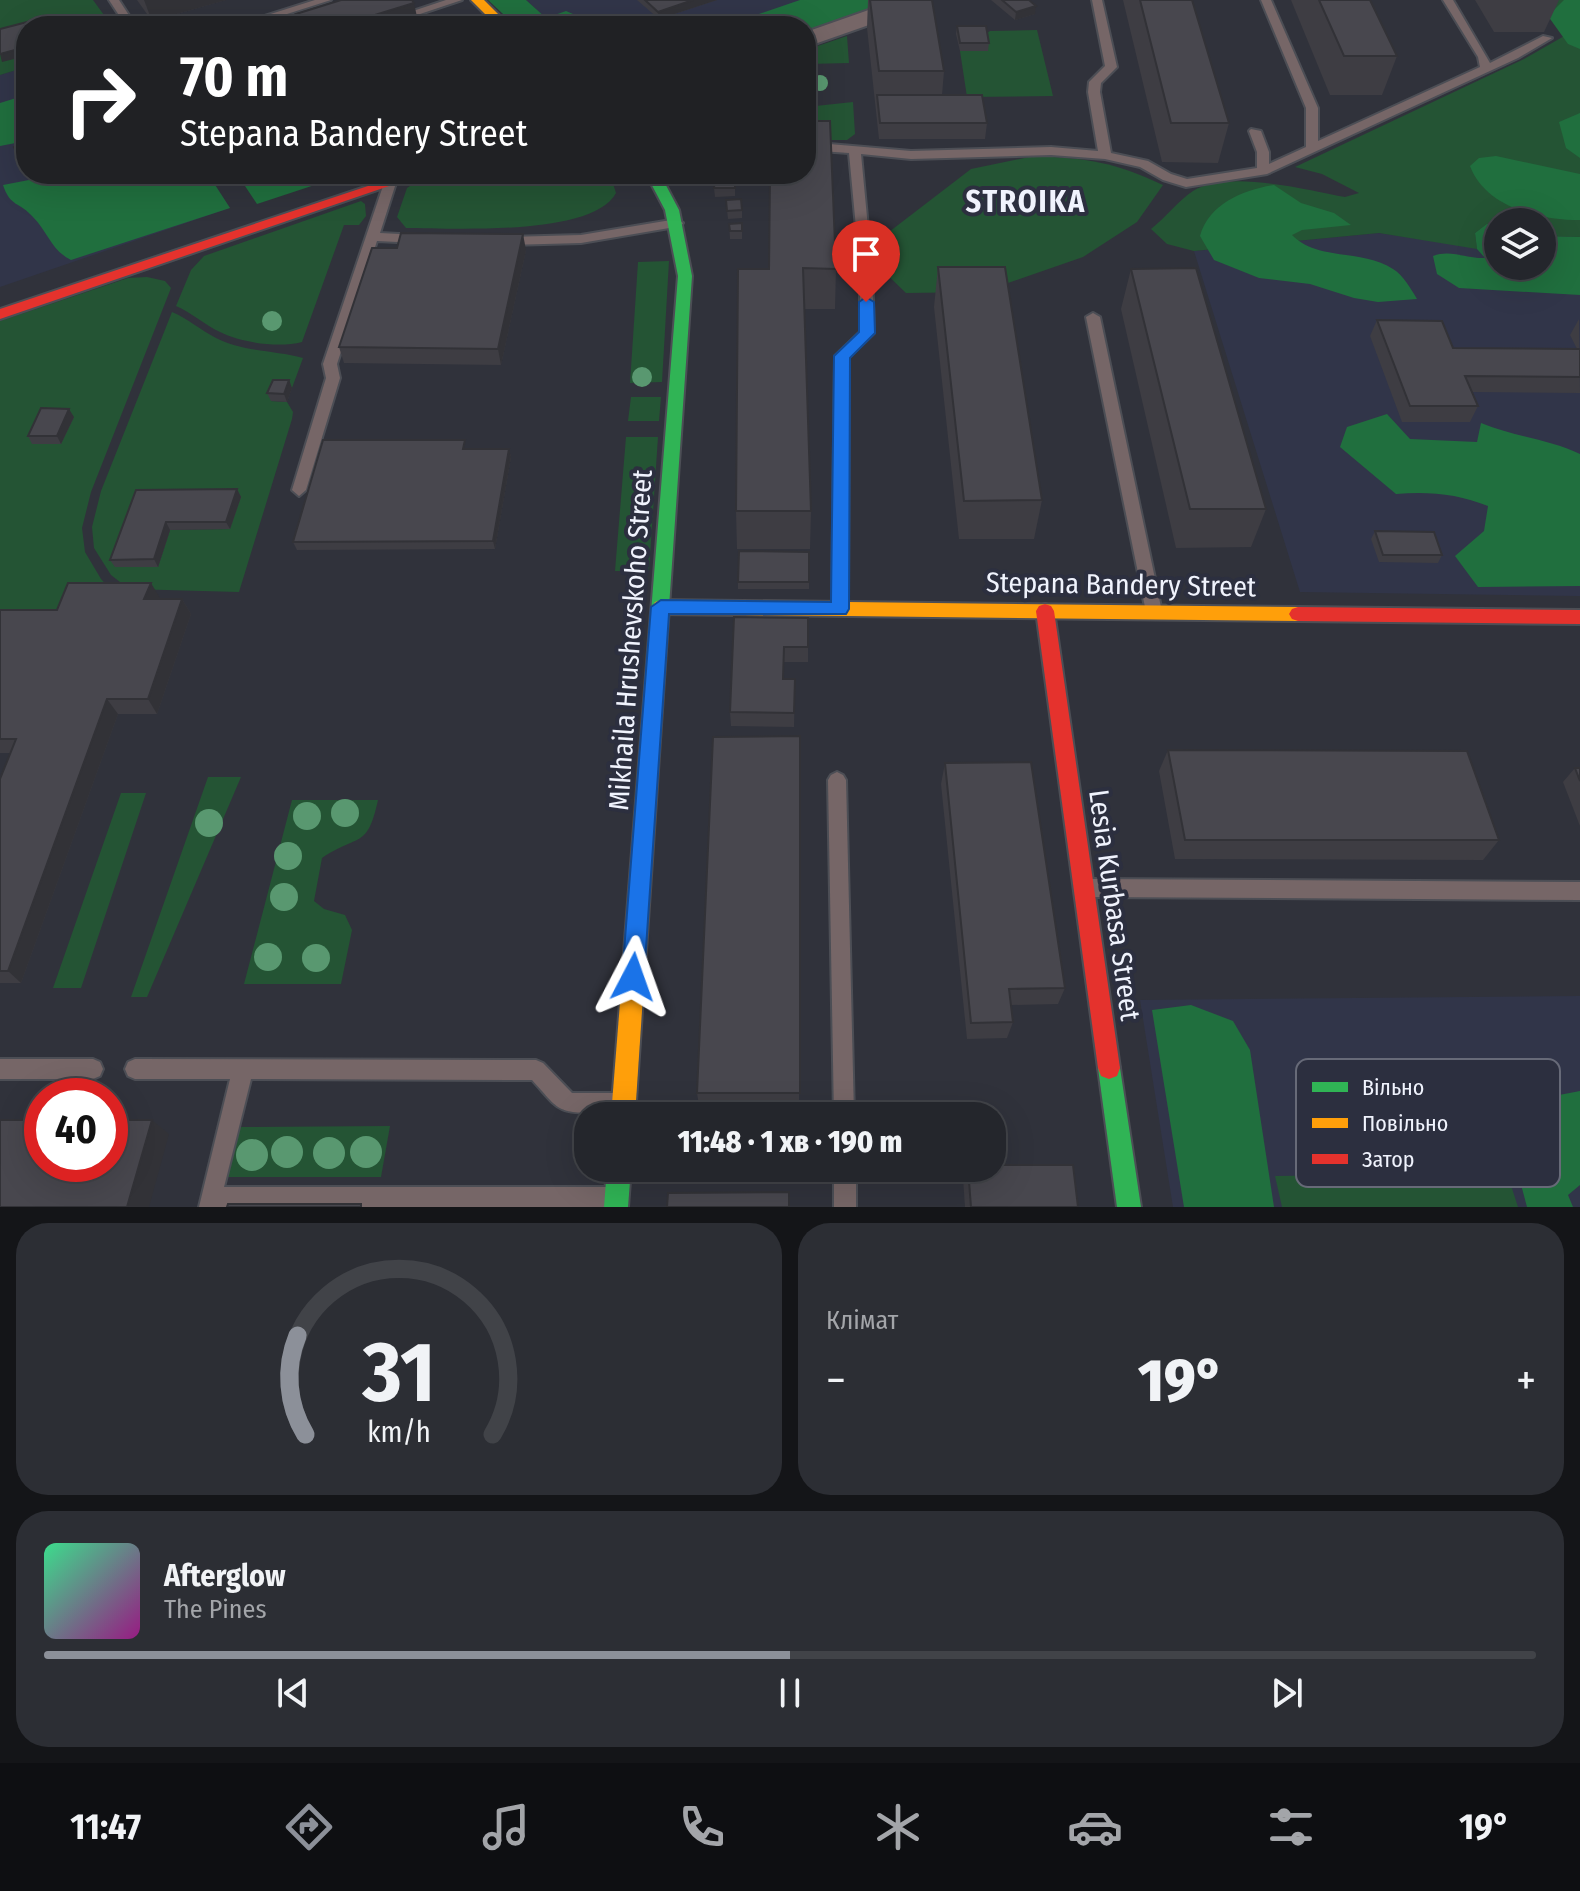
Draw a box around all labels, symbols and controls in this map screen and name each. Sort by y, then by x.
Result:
text: 70 m [180,44,288,111]
icon: right [48,48,152,152]
text: Stepana Bandery Street [180,112,527,156]
district label: STROIKA [966,184,1086,220]
map controls [1484,208,1556,280]
button: layers [1484,208,1556,280]
pin [832,220,900,302]
icon: arrive [844,232,888,276]
street label: Mikhaila Hrushevskoho Street [602,468,659,812]
street label: Stepana Bandery Street [986,566,1257,603]
street label: Lesia Kurbasa Street [1082,787,1147,1024]
position arrow [591,935,675,1019]
legend [1296,1059,1560,1187]
text: Вільно [1362,1074,1424,1101]
speed limit sign: 40 [24,1078,128,1182]
text: Повільно [1362,1110,1448,1137]
text: 11:48 · 1 хв · 190 m [678,1124,902,1160]
text: Затор [1362,1146,1414,1173]
text: Клімат [826,1305,898,1336]
text: 31 [362,1323,435,1423]
text: 19° [1138,1345,1224,1417]
text: − [826,1354,846,1407]
text: + [1516,1354,1536,1407]
text: km/h [367,1415,431,1450]
text: Afterglow [164,1558,286,1594]
text: The Pines [164,1594,267,1625]
icon: previous [271,1671,315,1715]
icon: pause [768,1671,812,1715]
icon: next [1265,1671,1309,1715]
icon: directions [281,1799,337,1855]
icon: music [478,1799,534,1855]
icon: phone [674,1799,730,1855]
icon: climate [870,1799,926,1855]
icon: car [1067,1799,1123,1855]
icon: filters [1263,1799,1319,1855]
text: 11:47 [70,1805,141,1849]
text: 19° [1459,1805,1510,1849]

